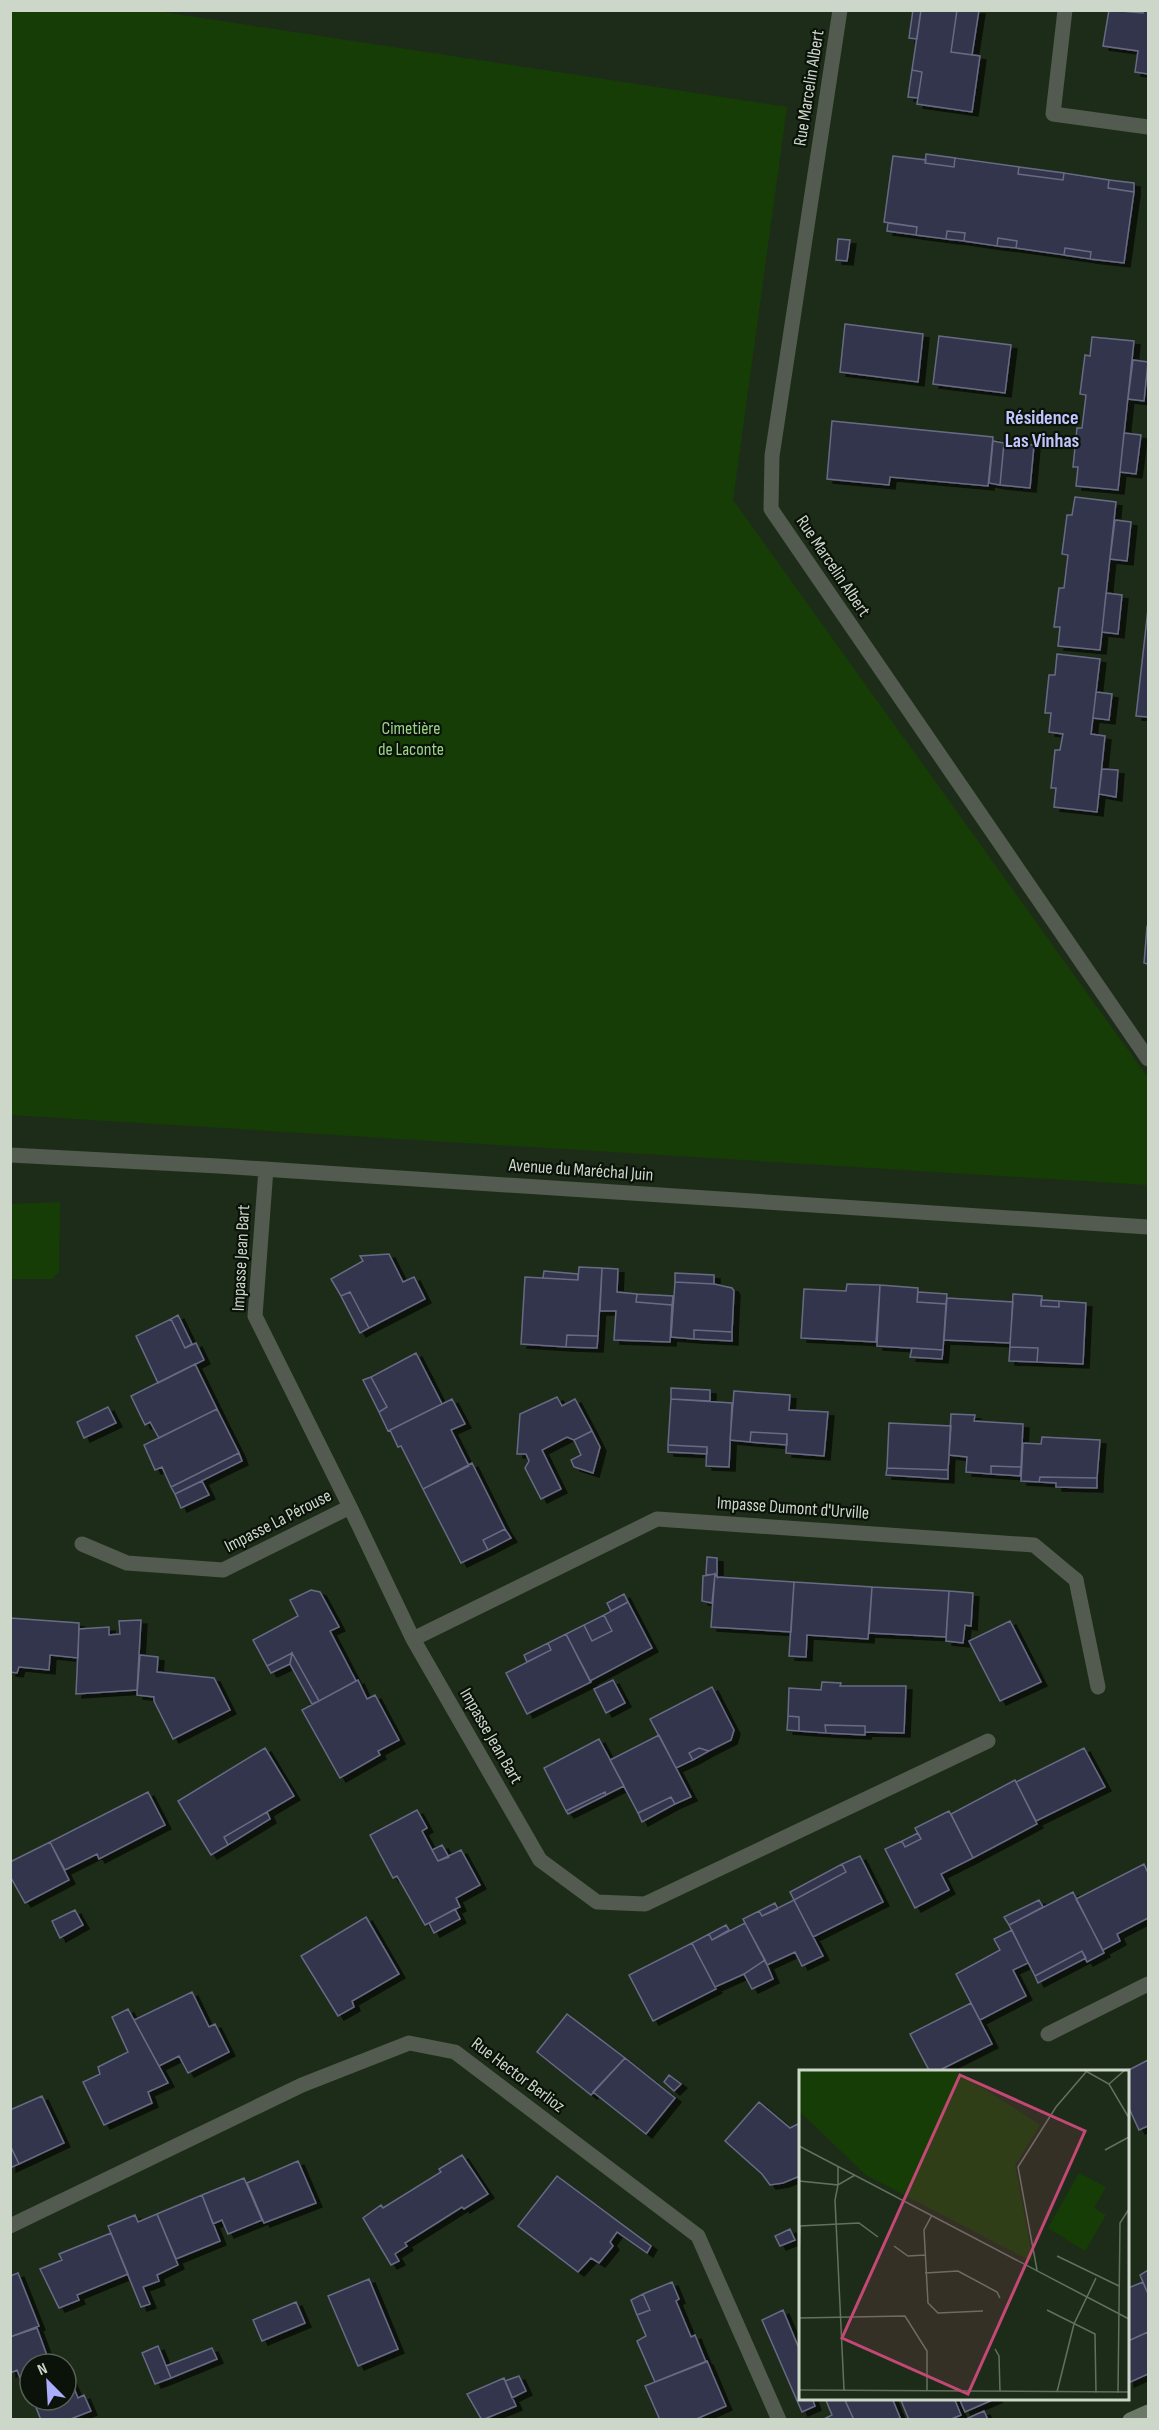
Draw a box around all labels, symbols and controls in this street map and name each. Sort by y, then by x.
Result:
street label: Rue Marcelin Albert [789,28,829,148]
district label: Résidence Las Vinhas [1005,406,1080,453]
street label: Rue Marcelin Albert [791,512,875,621]
park label: Cimetière de Laconte [378,718,444,760]
street label: Avenue du Maréchal Juin [507,1154,654,1186]
street label: Impasse Jean Bart [228,1204,254,1312]
street label: Impasse La Pérouse [221,1485,335,1557]
street label: Impasse Dumont d'Urville [716,1492,870,1524]
street label: Impasse Jean Bart [455,1685,527,1788]
street label: Rue Hector Berlioz [467,2033,569,2117]
inset map [799,2070,1129,2400]
north arrow [18,2352,78,2412]
text: N [35,2359,50,2380]

